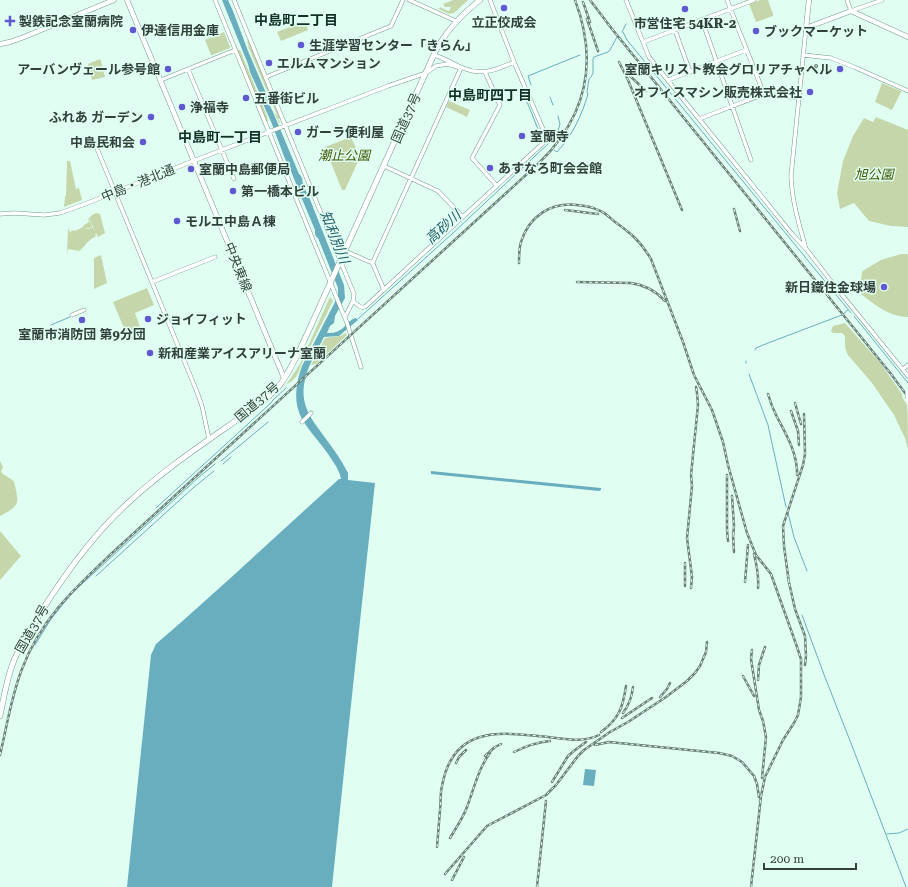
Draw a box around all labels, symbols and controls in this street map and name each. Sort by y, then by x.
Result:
marker: 立正佼成会 [499,3,509,13]
marker: 市営住宅 54KR-2 [680,4,690,14]
district label: 中島町二丁目 [254,12,338,28]
place label: 製鉄記念室蘭病院 [19,14,123,29]
marker: 製鉄記念室蘭病院 [4,15,16,27]
place label: 立正佼成会 [471,15,537,30]
place label: 市営住宅 54KR-2 [634,16,736,31]
place label: 伊達信用金庫 [141,23,219,38]
place label: ブックマーケット [764,24,868,39]
marker: 伊達信用金庫 [128,25,138,35]
marker: ブックマーケット [751,26,761,36]
place label: 生涯学習センター「きらん」 [309,38,478,53]
marker: 生涯学習センター「きらん」 [296,40,306,50]
place label: エルムマンション [277,56,381,71]
marker: エルムマンション [264,58,274,68]
place label: アーバンヴェール参号館 [17,62,160,77]
place label: 室蘭キリスト教会グロリアチャペル [624,62,832,77]
marker: アーバンヴェール参号館 [163,64,173,74]
marker: 室蘭キリスト教会グロリアチャペル [835,64,845,74]
place label: オフィスマシン販売株式会社 [634,85,802,100]
district label: 中島町四丁目 [448,87,532,103]
marker: オフィスマシン販売株式会社 [805,87,815,97]
street label: 国道37号 [388,90,424,146]
place label: 五番街ビル [254,91,319,106]
marker: 五番街ビル [241,93,251,103]
place label: 浄福寺 [190,100,229,115]
marker: 浄福寺 [177,102,187,112]
place label: ふれあ ガーデン [49,110,143,125]
marker: ふれあ ガーデン [146,112,156,122]
place label: ガーラ便利屋 [306,125,384,140]
marker: ガーラ便利屋 [293,127,303,137]
district label: 中島町一丁目 [178,129,262,145]
place label: 室蘭寺 [530,129,569,144]
marker: 室蘭寺 [517,131,527,141]
place label: 中島民和会 [70,135,135,150]
marker: 中島民和会 [138,137,148,147]
park label: 潮止公園 [318,148,372,163]
street label: 中島・港北通 [99,161,177,205]
place label: あすなろ町会会館 [498,161,602,176]
place label: 室蘭中島郵便局 [199,162,290,177]
marker: あすなろ町会会館 [485,163,495,173]
marker: 室蘭中島郵便局 [186,164,196,174]
park label: 旭公園 [854,167,895,182]
place label: 第一橋本ビル [241,184,319,199]
marker: 第一橋本ビル [228,186,238,196]
water label: 高砂川 [422,206,465,247]
water label: 知利別川 [317,208,354,268]
place label: モルエ中島Ａ棟 [185,214,276,229]
marker: モルエ中島Ａ棟 [172,216,182,226]
street label: 中央東線 [221,240,255,294]
place label: 新日鐵住金球場 [785,280,876,295]
marker: 新日鐵住金球場 [879,282,889,292]
place label: ジョイフィット [156,312,247,327]
marker: ジョイフィット [143,314,153,324]
marker: 室蘭市消防団 第9分団 [77,315,87,325]
place label: 室蘭市消防団 第9分団 [18,327,146,342]
place label: 新和産業アイスアリーナ室蘭 [158,346,326,361]
marker: 新和産業アイスアリーナ室蘭 [145,348,155,358]
street label: 国道37号 [232,379,282,425]
street label: 国道37号 [12,602,52,656]
scale bar [764,845,856,871]
text: 200 m [770,852,804,866]

